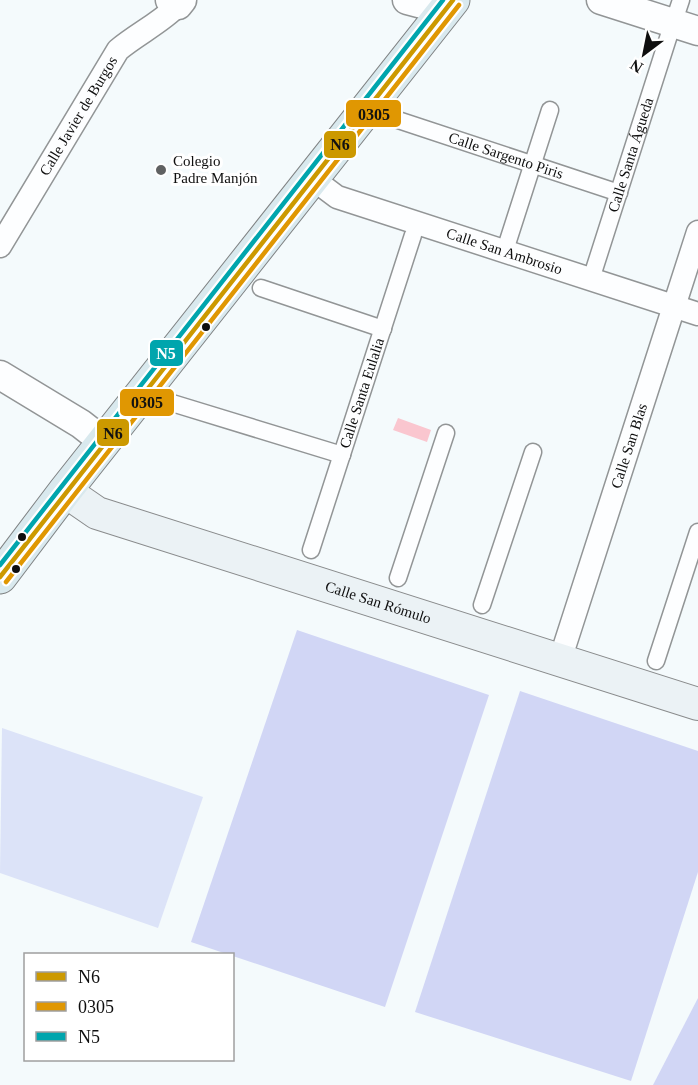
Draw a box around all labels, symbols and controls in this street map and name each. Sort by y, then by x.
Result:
north arrow [614,24,674,84]
street label: Calle Javier de Burgos [36,53,120,178]
text: N [627,56,646,77]
street label: Calle Santa Águeda [605,95,657,214]
line badge: 0305 [345,99,402,128]
text: 0305 [358,106,390,123]
street label: Calle Sargento Piris [447,129,565,182]
line badge: N6 [323,130,357,159]
text: N6 [330,136,350,153]
place label: Colegio Padre Manjón [173,153,258,186]
marker: Colegio Padre Manjón [154,163,168,177]
street label: Calle San Ambrosio [444,225,564,278]
unlabelled marker [200,321,212,333]
street label: Calle Santa Eulalia [336,335,387,450]
line badge: N5 [149,339,184,367]
text: N5 [156,345,176,362]
line badge: 0305 [119,388,175,417]
text: 0305 [131,394,163,411]
street label: Calle San Blas [608,401,650,490]
line badge: N6 [96,418,130,447]
text: N6 [103,425,123,442]
unlabelled marker [16,531,28,543]
unlabelled marker [10,563,22,575]
street label: Calle San Rómulo [323,578,433,627]
legend [24,953,234,1061]
text: N6 [78,967,100,987]
text: 0305 [78,997,114,1017]
text: N5 [78,1027,100,1047]

